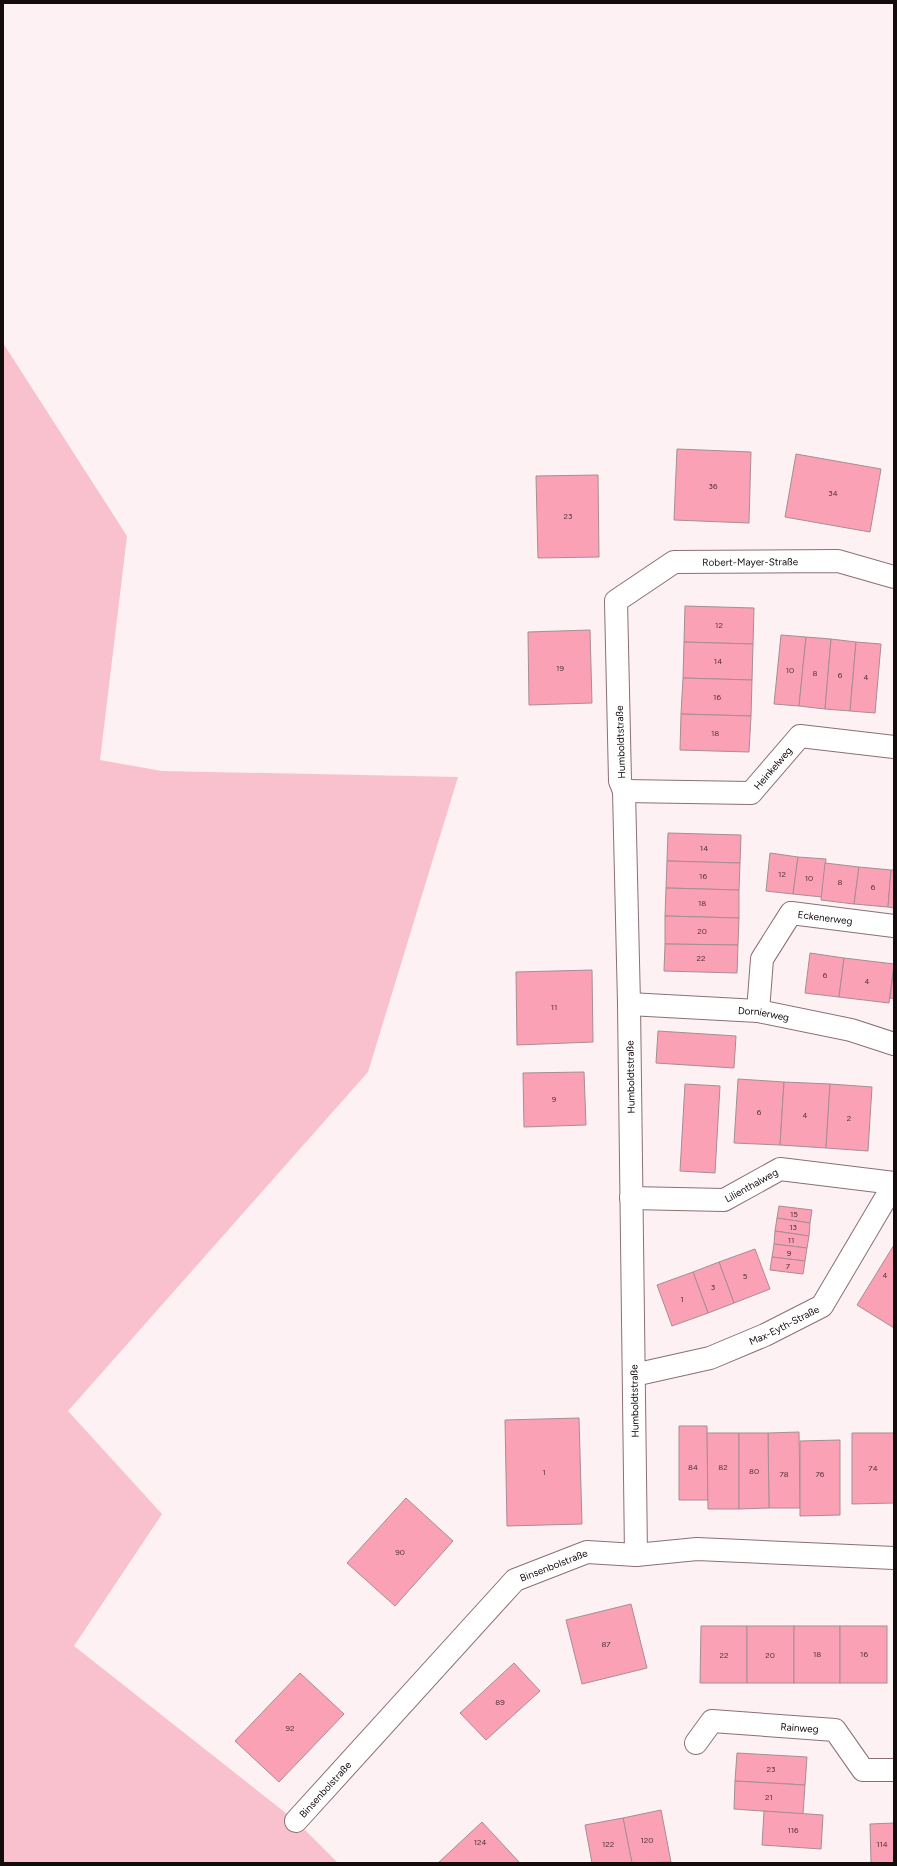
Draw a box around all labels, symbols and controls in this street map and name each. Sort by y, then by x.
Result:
house number: 36 [709,481,718,491]
house number: 34 [828,488,838,498]
house number: 23 [564,511,572,521]
street label: Robert-Mayer-Straße [702,555,799,569]
house number: 12 [715,620,723,630]
house number: 14 [714,656,722,666]
house number: 19 [556,663,564,673]
house number: 10 [786,665,794,675]
house number: 8 [813,668,818,678]
house number: 6 [838,670,843,680]
house number: 4 [864,672,869,682]
house number: 16 [713,692,721,702]
street label: Humboldtstraße [613,705,628,779]
house number: 18 [711,728,719,738]
street label: Heinkelweg [751,744,795,792]
house number: 14 [700,843,708,853]
house number: 12 [778,869,786,879]
house number: 16 [699,871,707,881]
house number: 10 [805,873,813,883]
house number: 8 [838,877,843,887]
house number: 6 [871,882,876,892]
house number: 18 [698,898,706,908]
street label: Eckenerweg [797,908,853,928]
house number: 20 [697,926,707,936]
house number: 22 [697,953,705,963]
house number: 6 [823,970,828,980]
house number: 4 [865,976,870,986]
house number: 11 [551,1002,557,1012]
street label: Dornierweg [737,1004,790,1024]
street label: Humboldtstraße [623,1040,638,1114]
house number: 9 [552,1094,557,1104]
house number: 6 [757,1107,762,1117]
house number: 4 [803,1110,808,1120]
house number: 2 [847,1113,851,1123]
street label: Lilienthalweg [722,1165,780,1205]
house number: 15 [790,1209,798,1219]
house number: 13 [789,1222,797,1232]
house number: 11 [788,1235,794,1245]
house number: 9 [787,1248,792,1258]
house number: 7 [786,1261,791,1271]
house number: 4 [883,1270,888,1280]
house number: 5 [743,1271,748,1281]
house number: 3 [711,1282,715,1292]
house number: 1 [680,1294,684,1304]
street label: Max-Eyth-Straße [747,1302,822,1348]
street label: Humboldtstraße [627,1364,642,1438]
house number: 84 [688,1462,698,1472]
house number: 82 [718,1462,728,1472]
house number: 74 [868,1463,878,1473]
house number: 80 [749,1466,759,1476]
house number: 1 [542,1467,546,1477]
house number: 78 [779,1469,789,1479]
house number: 76 [816,1469,825,1479]
street label: Binsenbolstraße [518,1546,590,1585]
house number: 90 [395,1547,405,1557]
house number: 87 [601,1639,611,1649]
house number: 18 [813,1649,821,1659]
house number: 16 [860,1649,868,1659]
house number: 22 [720,1650,728,1660]
house number: 20 [765,1650,775,1660]
house number: 89 [495,1697,505,1707]
street label: Rainweg [780,1720,819,1736]
house number: 92 [286,1723,295,1733]
street label: Binsenbolstraße [296,1758,355,1820]
house number: 23 [767,1764,775,1774]
house number: 21 [765,1792,773,1802]
house number: 116 [787,1825,799,1835]
house number: 120 [641,1835,653,1845]
house number: 124 [474,1837,486,1847]
house number: 122 [602,1839,614,1849]
house number: 114 [876,1839,888,1849]

